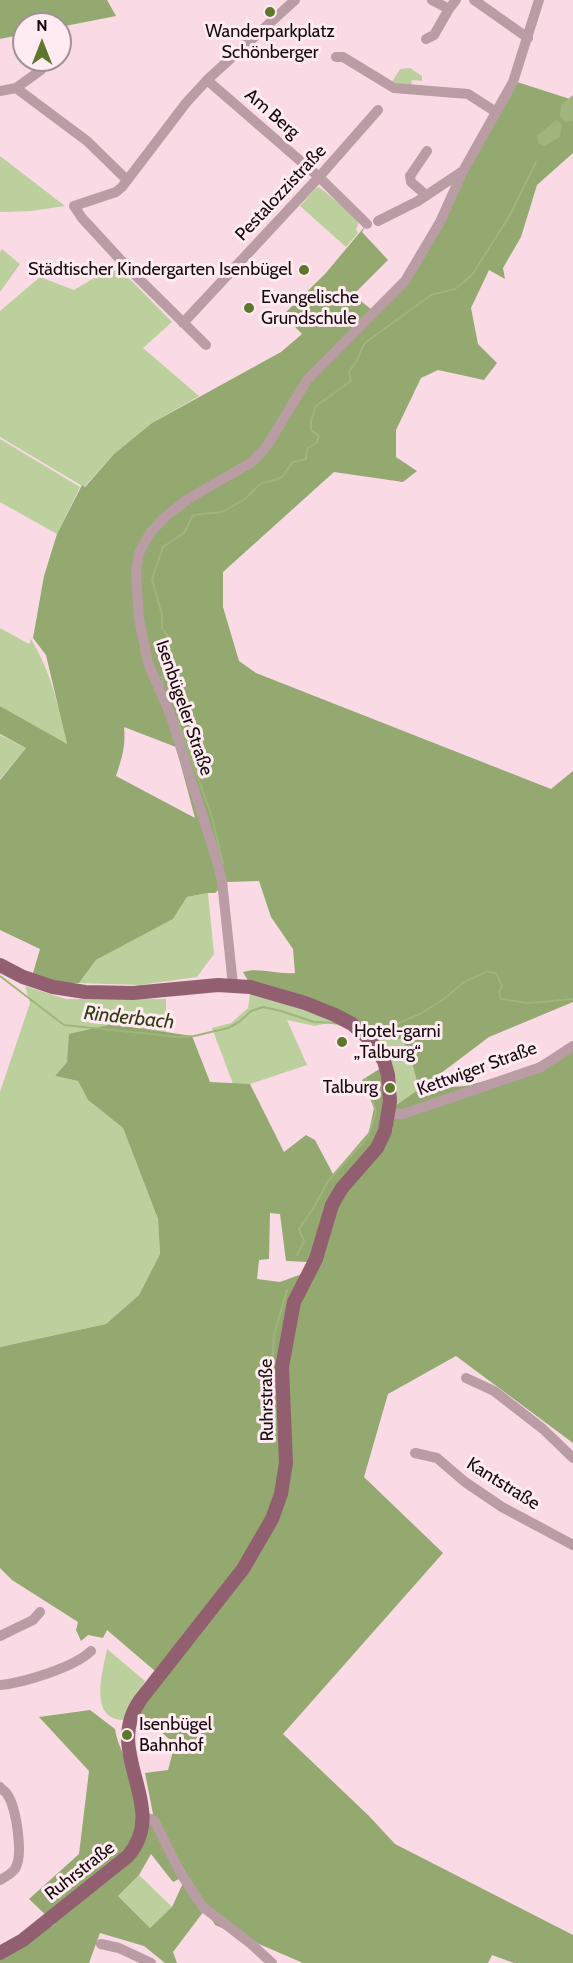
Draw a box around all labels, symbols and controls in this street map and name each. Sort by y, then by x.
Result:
marker: Wanderparkplatz Schönberger [263,5,277,19]
north arrow [12,12,72,72]
text: N [36,16,48,35]
place label: Wanderparkplatz Schönberger [205,21,335,63]
street label: Am Berg [240,84,304,144]
street label: Pestalozzistraße [231,141,331,245]
place label: Städtischer Kindergarten Isenbügel [28,259,292,281]
marker: Städtischer Kindergarten Isenbügel [297,263,311,277]
place label: Evangelische Grundschule [261,287,359,330]
marker: Evangelische Grundschule [242,301,256,315]
street label: Isenbügeler Straße [151,637,217,779]
water label: Rinderbach [82,1001,176,1035]
place label: Hotel-garni „Talburg“ [354,1021,440,1064]
marker: Hotel-garni „Talburg“ [335,1035,349,1049]
street label: Kettwiger Straße [414,1037,540,1101]
place label: Talburg [323,1077,378,1099]
marker: Talburg [383,1081,397,1095]
street label: Ruhrstraße [255,1358,279,1442]
street label: Kantstraße [462,1453,544,1515]
place label: Isenbügel Bahnhof [139,1714,212,1756]
marker: Isenbügel Bahnhof [120,1728,134,1742]
street label: Ruhrstraße [41,1837,119,1905]

